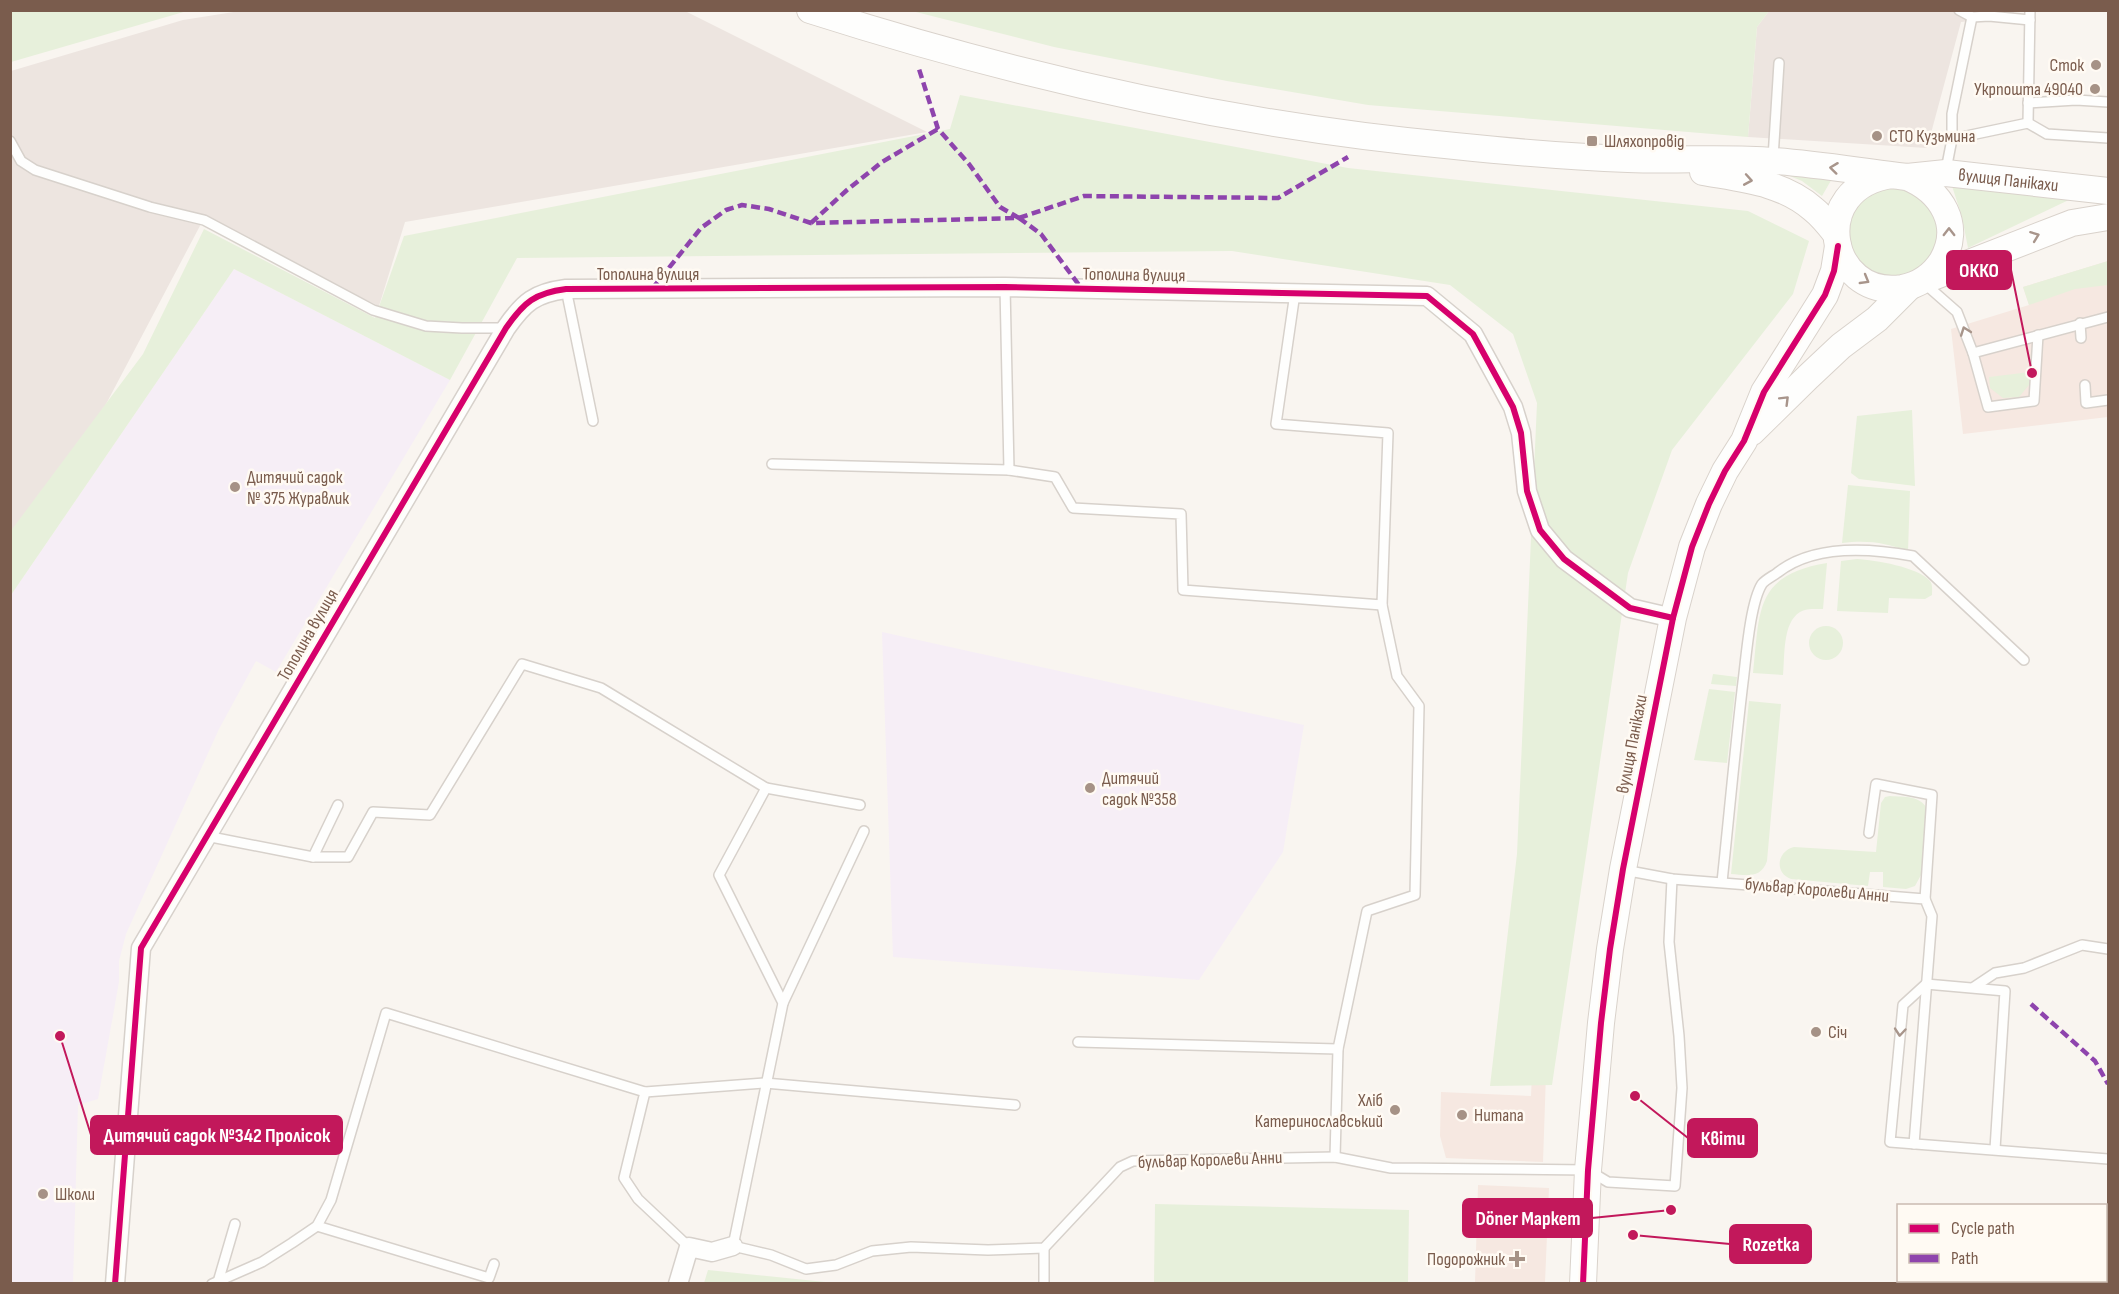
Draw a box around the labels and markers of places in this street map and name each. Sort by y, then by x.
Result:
place label: Сток [2050,55,2084,76]
marker: Сток [2089,58,2103,72]
place label: Укрпошта 49040 [1974,79,2083,100]
marker: Укрпошта 49040 [2088,82,2102,96]
place label: СТО Кузьмина [1889,126,1975,147]
marker: СТО Кузьмина [1870,129,1884,143]
place label: Шляхопровід [1604,131,1685,152]
marker: Шляхопровід [1585,134,1599,148]
callout: ОККО [1947,251,2011,289]
place label: Дитячий садок № 375 Журавлик [247,467,349,509]
marker: Дитячий садок № 375 Журавлик [228,480,242,494]
place label: Дитячий садок №358 [1102,768,1177,810]
marker: Дитячий садок №358 [1083,781,1097,795]
place label: Січ [1828,1022,1847,1043]
marker: Січ [1809,1025,1823,1039]
place label: Хліб Катеринославський [1255,1090,1383,1132]
marker: Хліб Катеринославський [1388,1103,1402,1117]
place label: Humana [1474,1105,1524,1126]
marker: Humana [1455,1108,1469,1122]
callout: Дитячий садок №342 Пролісок [91,1116,342,1154]
callout: Квіти [1688,1119,1757,1157]
place label: Школи [55,1184,95,1205]
marker: Школи [36,1187,50,1201]
callout: Döner Маркет [1463,1199,1592,1237]
callout: Rozetka [1730,1225,1811,1263]
place label: Подорожник [1427,1249,1505,1270]
marker: Подорожник [1510,1252,1524,1266]

